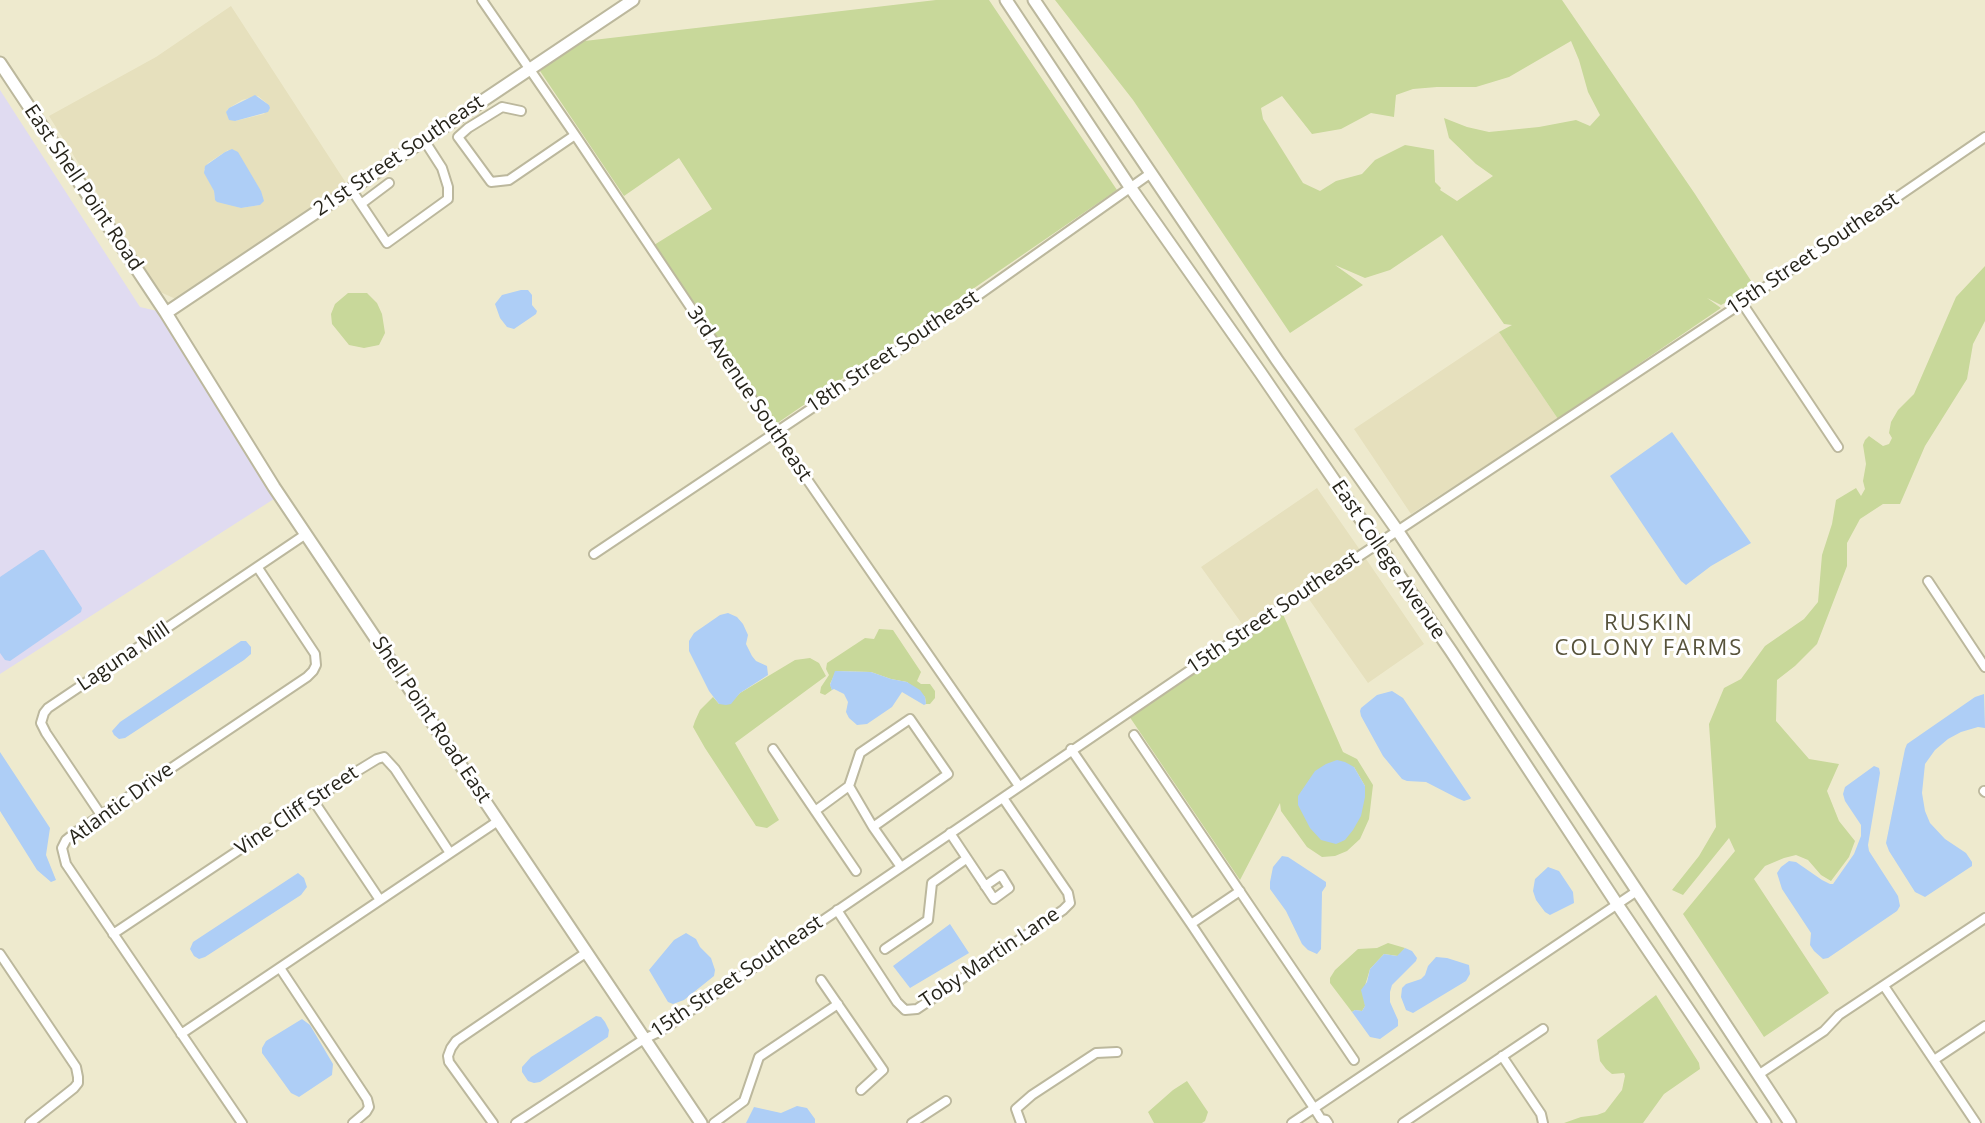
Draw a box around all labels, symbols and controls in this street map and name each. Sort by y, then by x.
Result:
street label: 21st Street Southeast [310,90,488,222]
street label: East Shell Point Road [18,100,148,276]
street label: 15th Street Southeast [1722,188,1904,320]
street label: 18th Street Southeast [802,286,984,418]
street label: 3rd Avenue Southeast [682,302,816,486]
street label: East College Avenue [1326,476,1450,644]
street label: 15th Street Southeast [1182,547,1364,679]
district label: RUSKIN COLONY FARMS [1555,611,1743,662]
street label: Laguna Mill [73,617,175,697]
street label: Shell Point Road East [366,632,496,808]
street label: Atlantic Drive [64,758,178,850]
street label: Vine Cliff Street [231,761,363,861]
street label: Toby Martin Lane [916,903,1064,1013]
street label: 15th Street Southeast [646,911,828,1043]

